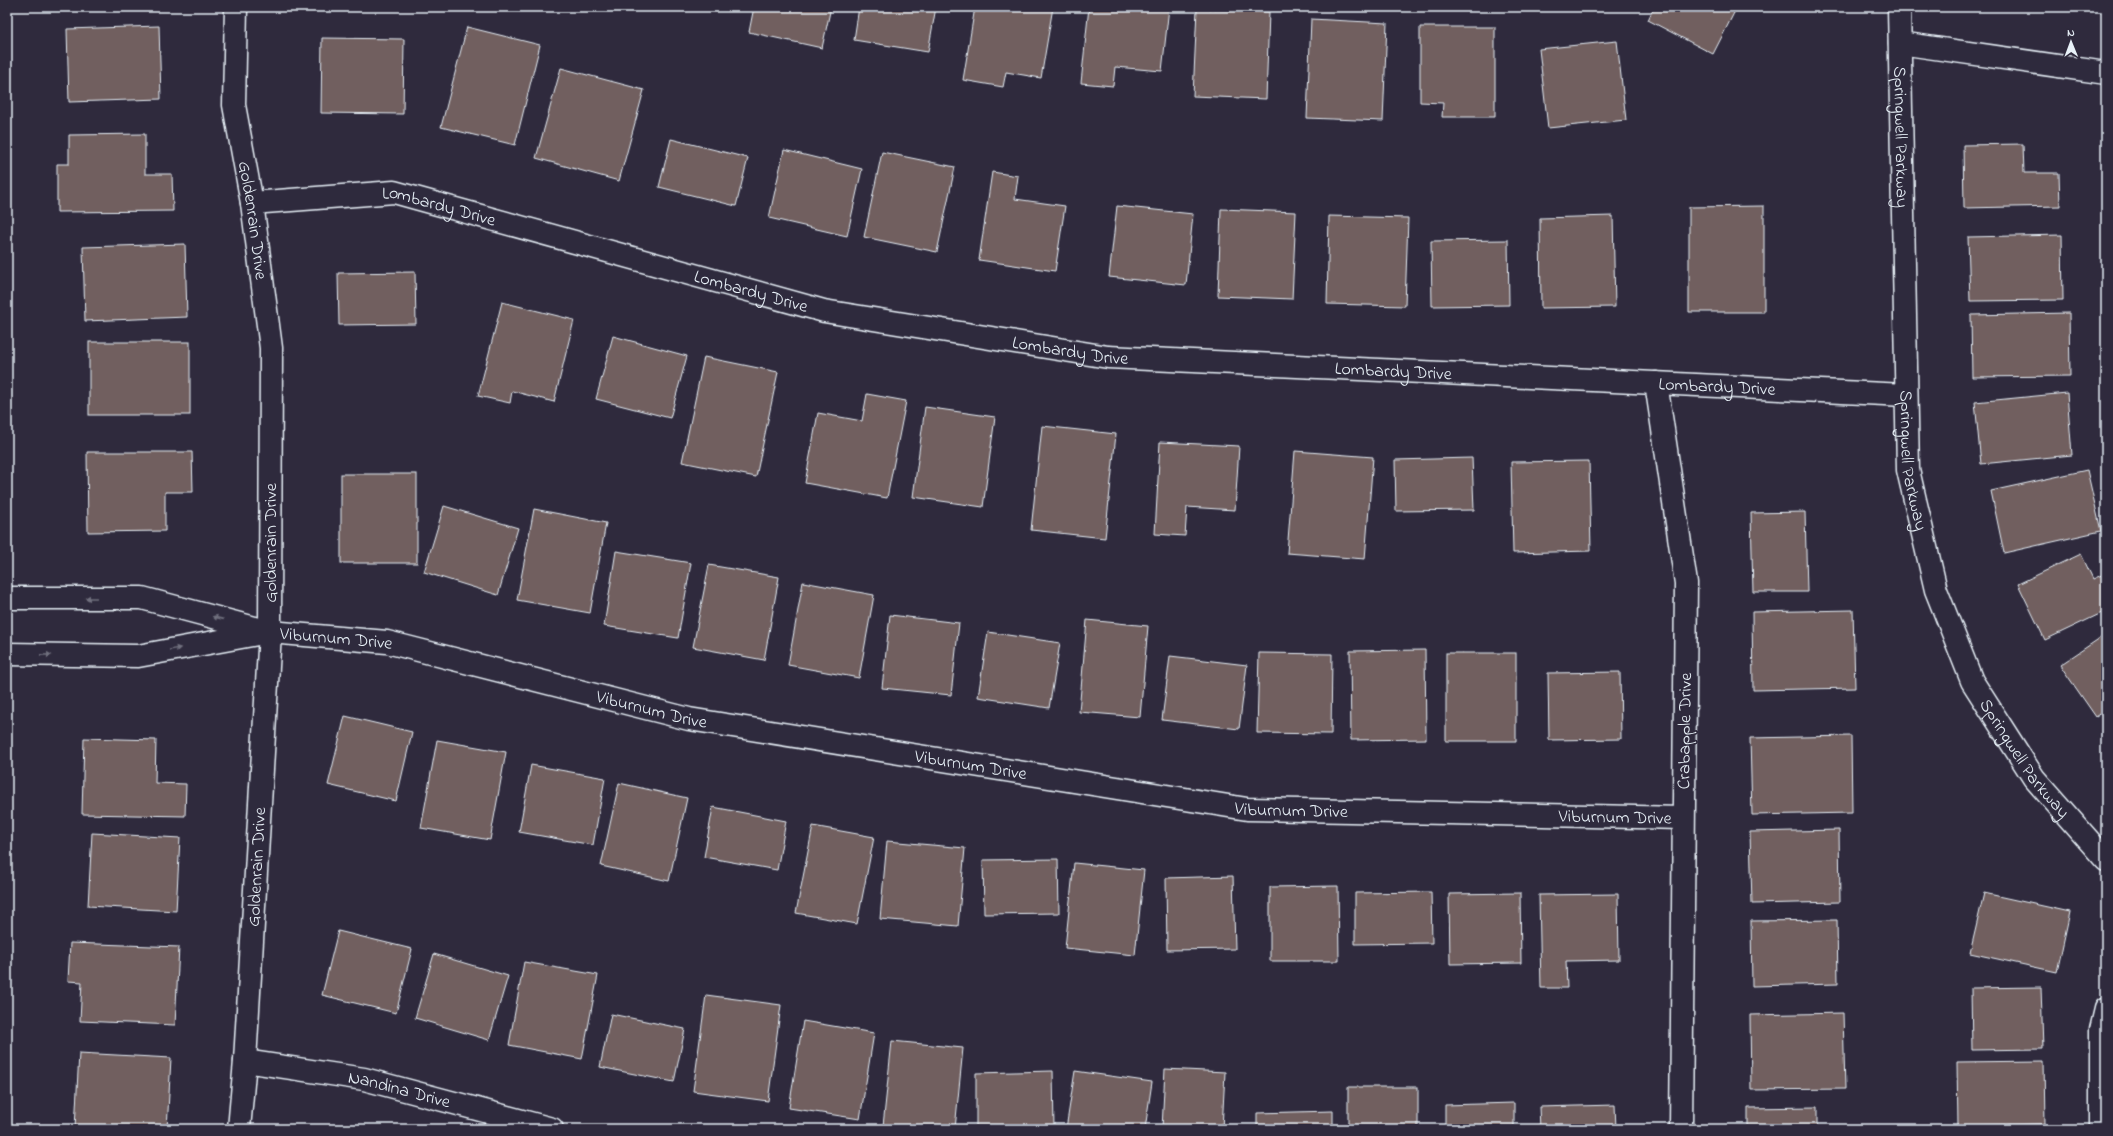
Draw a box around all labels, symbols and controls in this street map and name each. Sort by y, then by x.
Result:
north arrow [2051,22,2091,62]
text: N [2067,25,2075,41]
street label: Springwell Parkway [1885,66,1914,208]
street label: Goldenrain Drive [230,159,273,282]
street label: Lombardy Drive [381,181,499,235]
street label: Lombardy Drive [691,265,811,321]
street label: Lombardy Drive [1010,331,1130,373]
street label: Lombardy Drive [1334,357,1453,388]
street label: Lombardy Drive [1658,372,1777,404]
street label: Springwell Parkway [1891,390,1933,534]
street label: Goldenrain Drive [259,482,285,603]
one-way arrow [84,595,97,601]
one-way arrow [212,615,225,621]
street label: Viburnum Drive [278,622,396,658]
one-way arrow [169,646,181,652]
one-way arrow [40,652,53,658]
street label: Crabapple Drive [1672,672,1700,790]
street label: Viburnum Drive [592,685,710,737]
street label: Springwell Parkway [1972,694,2075,825]
street label: Viburnum Drive [912,744,1029,788]
street label: Viburnum Drive [1231,796,1349,826]
street label: Viburnum Drive [1557,804,1673,833]
street label: Goldenrain Drive [242,806,274,928]
street label: Nandina Drive [346,1066,454,1117]

